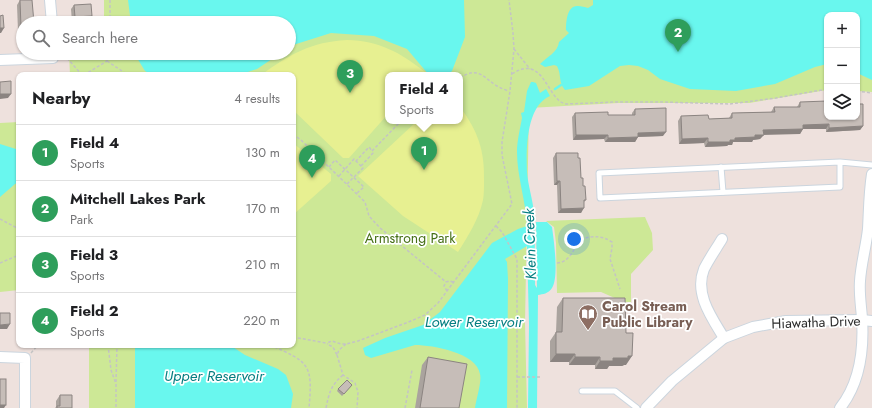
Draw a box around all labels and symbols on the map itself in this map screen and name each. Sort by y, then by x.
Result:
pin: 2 [665,19,691,52]
pin: 3 [337,60,363,93]
pin: 1 [411,137,437,170]
pin: 4 [299,145,325,178]
water label: Klein Creek [518,207,542,280]
park label: Armstrong Park [365,228,456,248]
your location [564,229,584,249]
place label: Carol Stream Public Library [602,296,693,332]
library icon: Carol Stream Public Library [577,303,599,331]
street label: Hiawatha Drive [771,310,861,334]
water label: Lower Reservoir [425,311,524,333]
water label: Upper Reservoir [164,365,265,387]

